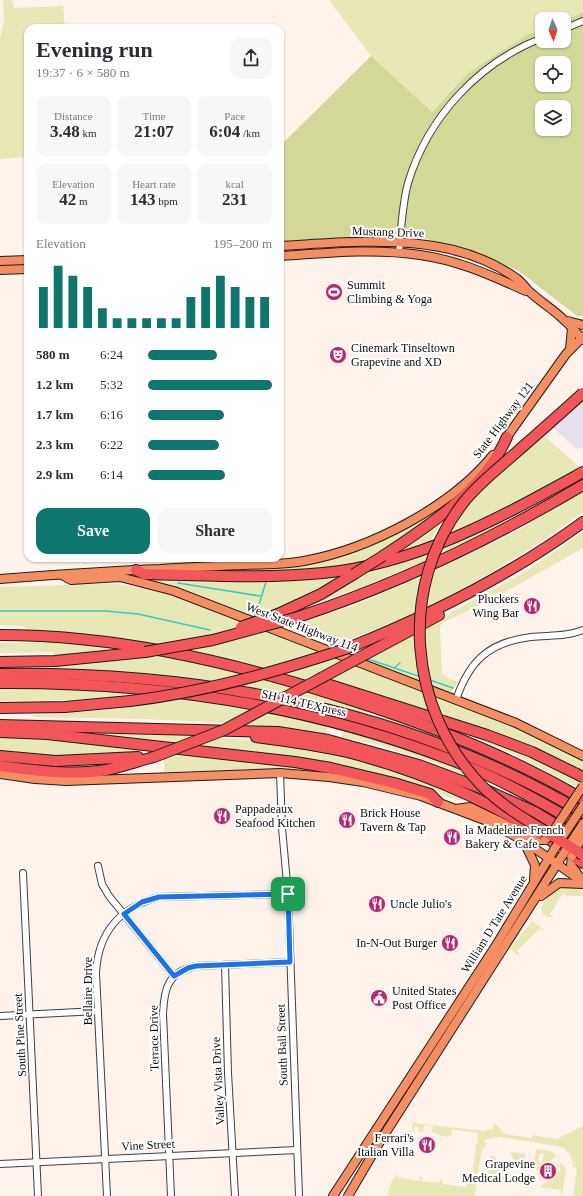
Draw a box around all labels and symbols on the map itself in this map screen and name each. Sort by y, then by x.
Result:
north arrow [535,12,571,48]
street label: Mustang Drive [352,224,424,240]
place label: Summit Climbing & Yoga [347,278,433,306]
sports icon: Summit Climbing & Yoga [324,282,344,302]
place label: Cinemark Tinseltown Grapevine and XD [351,341,455,369]
theatre icon: Cinemark Tinseltown Grapevine and XD [328,345,348,365]
street label: State Highway 121 [470,379,536,461]
place label: Pluckers Wing Bar [472,592,519,620]
restaurant icon: Pluckers Wing Bar [522,596,542,616]
street label: West State Highway 114 [244,599,360,655]
street label: SH 114 TEXpress [260,686,348,720]
place label: Pappadeaux Seafood Kitchen [235,802,315,830]
restaurant icon: Pappadeaux Seafood Kitchen [212,806,232,826]
place label: Brick House Tavern & Tap [360,806,426,834]
restaurant icon: Brick House Tavern & Tap [337,810,357,830]
place label: la Madeleine French Bakery & Cafe [465,823,564,851]
restaurant icon: la Madeleine French Bakery & Cafe [442,827,462,847]
street label: William D Tate Avenue [458,873,530,975]
pin [271,877,305,911]
restaurant icon: Uncle Julio's [367,894,387,914]
place label: Uncle Julio's [390,897,452,911]
restaurant icon: In-N-Out Burger [440,933,460,953]
place label: In-N-Out Burger [356,936,437,950]
street label: Bellaire Drive [81,957,95,1025]
place label: United States Post Office [392,984,457,1012]
public building icon: United States Post Office [369,988,389,1008]
street label: South Pine Street [11,992,29,1077]
street label: South Ball Street [274,1003,290,1086]
street label: Terrace Drive [146,1005,162,1071]
street label: Valley Vista Drive [209,1037,227,1125]
place label: Ferrari's Italian Villa [357,1131,415,1159]
restaurant icon: Ferrari's Italian Villa [417,1135,437,1155]
street label: Vine Street [121,1137,176,1153]
place label: Grapevine Medical Lodge [462,1157,535,1185]
building icon: Grapevine Medical Lodge [538,1161,558,1181]

